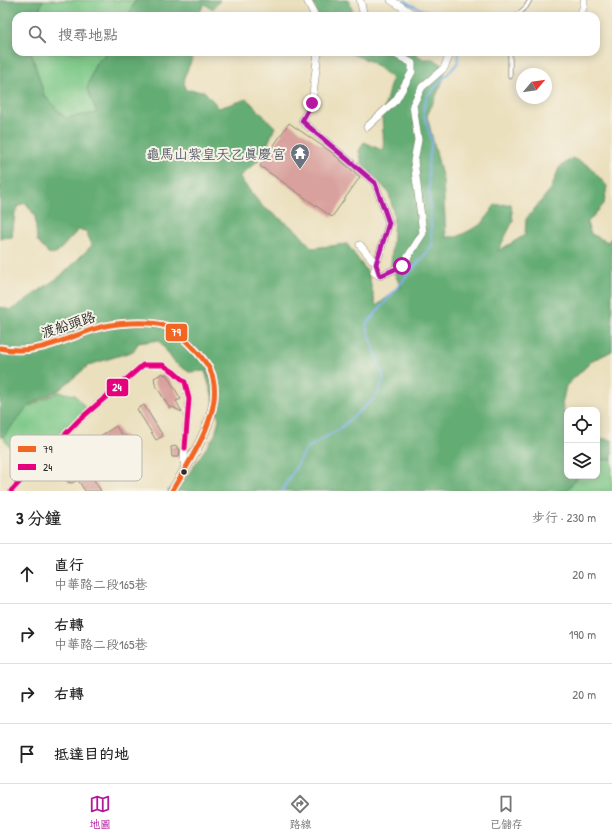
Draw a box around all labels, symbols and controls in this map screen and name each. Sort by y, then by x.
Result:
search box [12,12,600,56]
icon: search [26,23,48,45]
text: 搜尋地點 [58,24,118,45]
north arrow [516,68,552,104]
route end [303,94,321,112]
temple icon: 龜馬山紫皇天乙真慶宮 [289,142,311,170]
place label: 龜馬山紫皇天乙真慶宮 [146,144,286,163]
route start [393,257,411,275]
street label: 渡船頭路 [38,306,98,342]
line badge: 79 [165,323,188,342]
text: 79 [170,325,181,339]
line badge: 24 [106,378,129,397]
text: 24 [112,380,122,394]
map controls [564,407,600,479]
button: locate [564,407,600,443]
legend [10,435,142,481]
text: 79 [43,442,52,456]
button: layers [564,443,600,479]
text: 24 [43,460,52,474]
unlabelled marker [179,467,189,477]
text: 3 分鐘 [16,506,62,529]
text: 步行 · 230 m [532,508,596,526]
text: 直行 [54,554,84,575]
icon: ahead [16,563,38,585]
text: 20 m [572,565,596,583]
text: 中華路二段165巷 [54,575,147,593]
text: 右轉 [54,614,84,635]
icon: right [16,623,38,645]
text: 190 m [569,625,596,643]
text: 中華路二段165巷 [54,635,147,653]
icon: right [16,683,38,705]
text: 右轉 [54,683,84,704]
text: 20 m [572,685,596,703]
icon: arrive [16,743,38,765]
text: 抵達目的地 [54,743,129,764]
tab: 地圖 [89,793,111,831]
tab: 路線 [289,793,311,831]
tab: 已儲存 [490,793,523,831]

